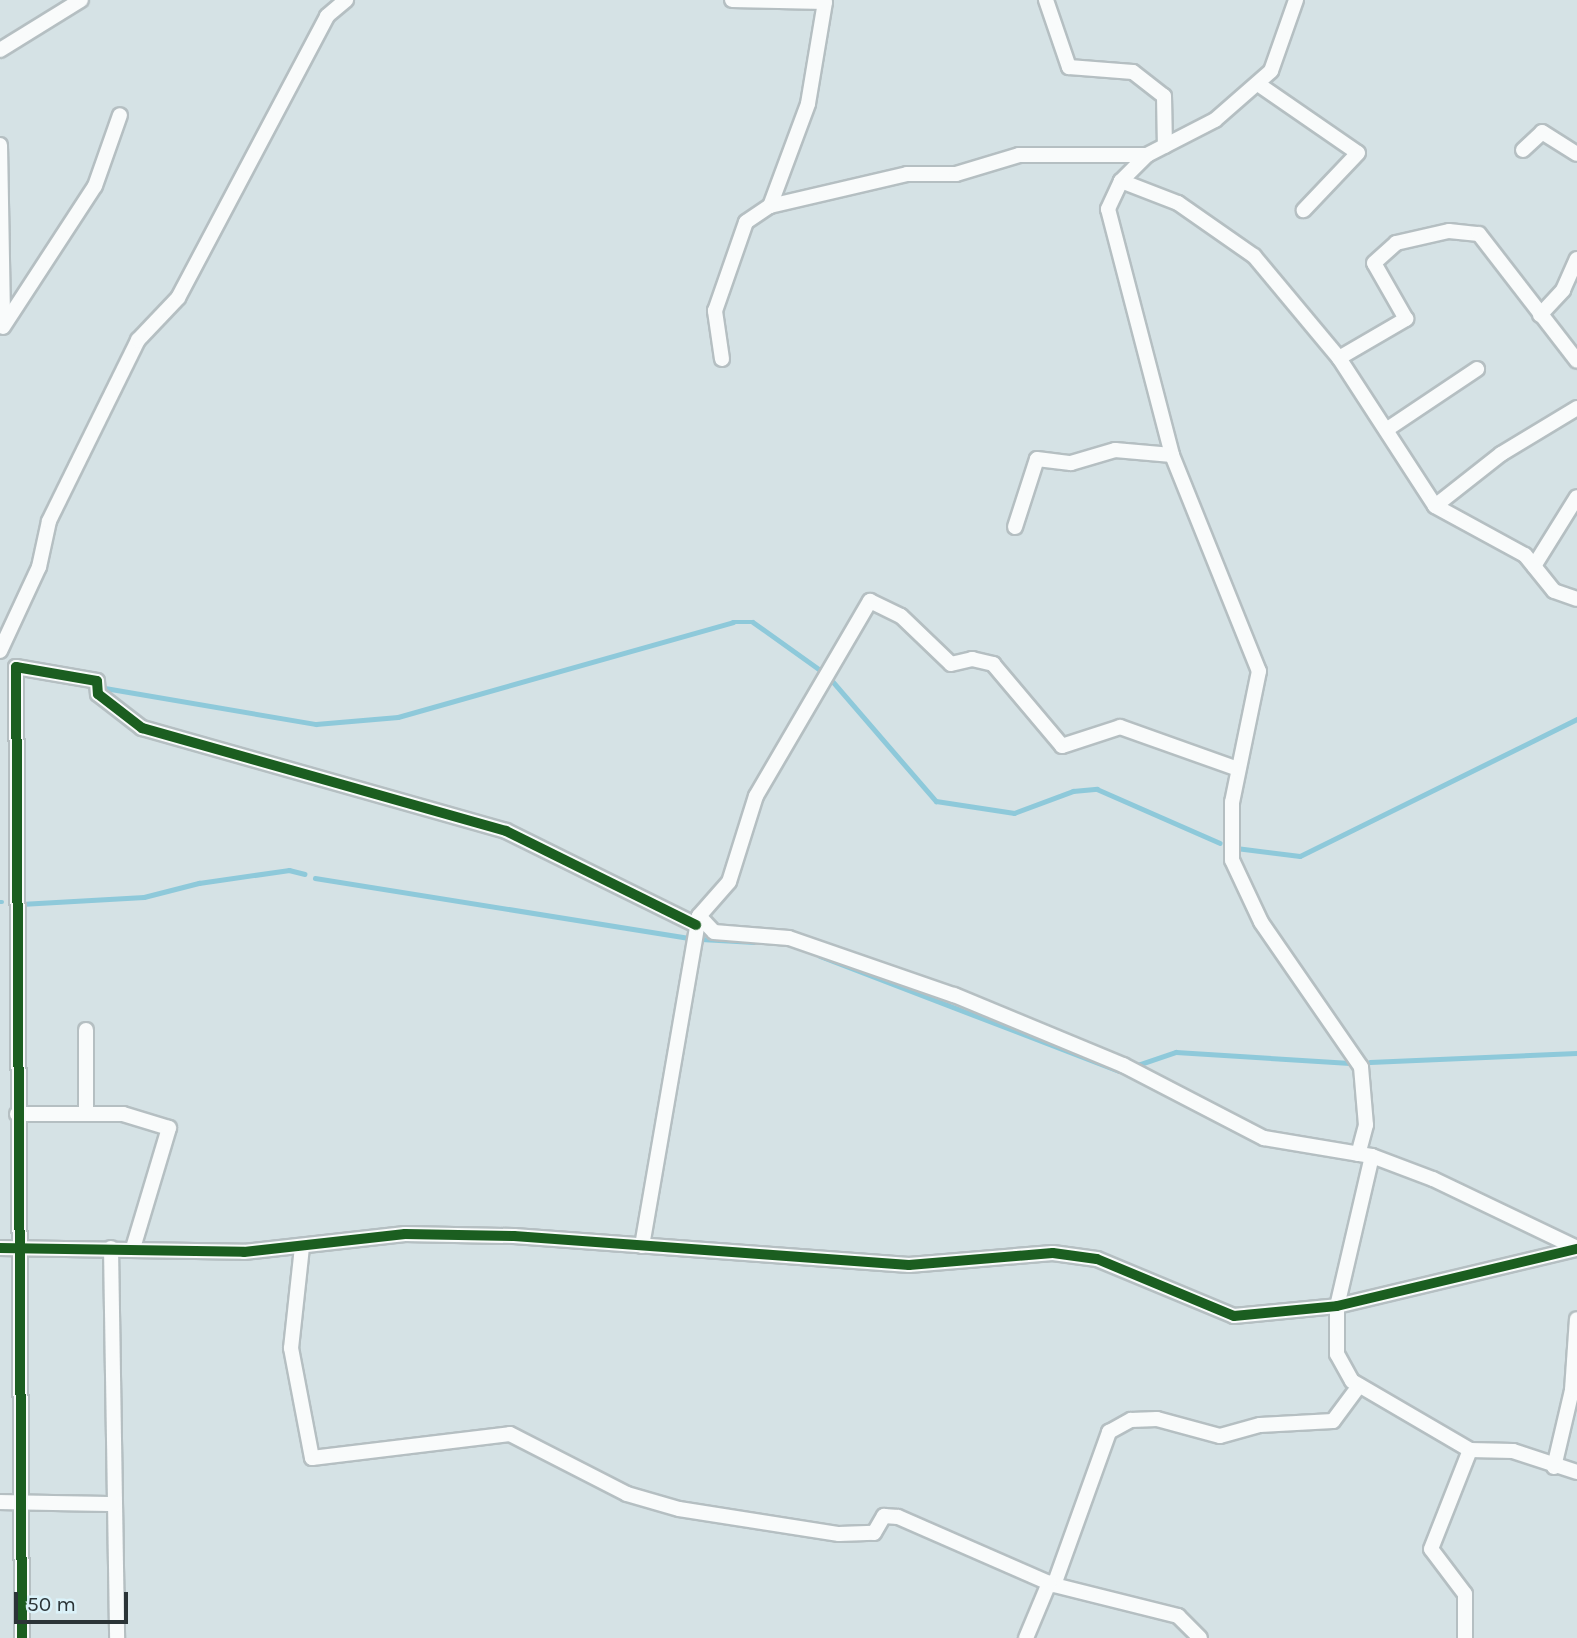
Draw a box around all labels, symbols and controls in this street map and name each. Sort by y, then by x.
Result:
scale bar [18,1578,131,1622]
text: 50 m [27,1592,76,1616]

